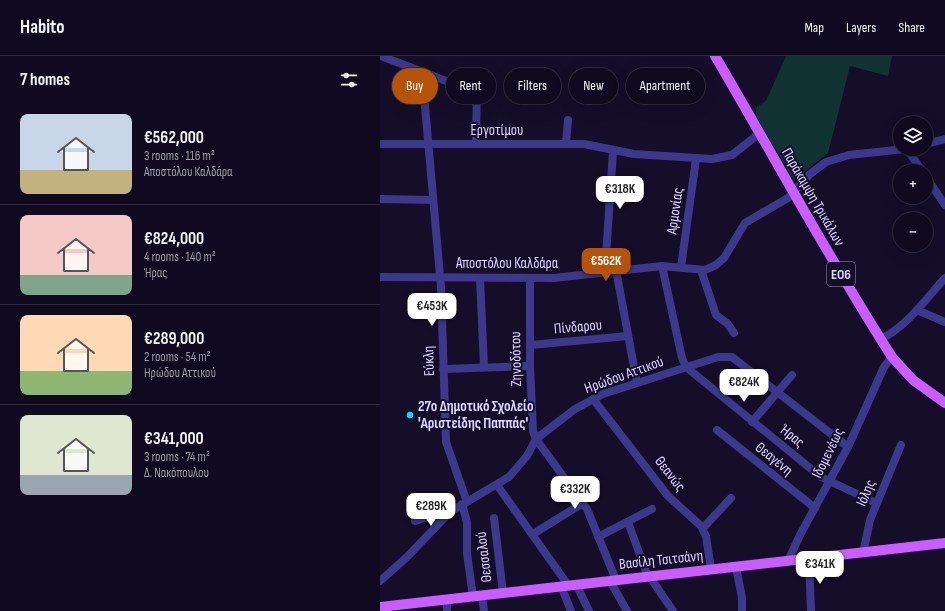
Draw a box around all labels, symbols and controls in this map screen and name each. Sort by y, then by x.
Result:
text: Habito [20,16,64,39]
text: Map [804,19,824,36]
text: Layers [846,19,876,36]
text: Share [898,19,925,36]
chip: Buy [392,68,438,104]
chip: Rent [446,68,496,104]
chip: Filters [504,68,561,104]
chip: New [569,68,618,104]
chip: Apartment [626,68,705,104]
icon: filters [338,69,360,91]
text: 7 homes [20,70,70,90]
map controls [893,116,933,252]
button: layers [893,116,933,156]
street label: Εργοτίμου [471,121,523,140]
text: €562,000 [144,128,204,148]
icon: home [52,130,100,178]
street label: Παράκαμψη Τρικάλων [777,144,849,250]
text: 3 rooms · 116 m² [144,148,215,164]
text: Αποστόλου Καλδάρα [144,164,233,180]
button: + [893,164,933,204]
pin: €318K [592,176,648,210]
text: €318K [605,181,635,197]
street label: Αρμονίας [662,186,688,236]
button: − [893,212,933,252]
text: €824,000 [144,229,204,249]
icon: home [52,231,100,279]
pin: €562K [578,248,634,282]
text: 4 rooms · 140 m² [144,249,216,265]
text: €562K [591,253,621,269]
street label: Αποστόλου Καλδάρα [455,254,559,273]
road number: ΕΟ6 [827,262,855,286]
text: Ήρας [144,265,167,281]
pin: €453K [404,293,460,327]
text: €453K [416,298,448,314]
street label: Πίνδαρου [553,315,603,339]
text: €289,000 [144,329,204,349]
icon: home [52,331,100,379]
street label: Ζηνοδότου [506,331,526,387]
street label: Εύκλη [419,345,439,377]
text: 2 rooms · 54 m² [144,349,211,365]
street label: Ηρώδου Αττικού [582,352,666,398]
text: Ηρώδου Αττικού [144,365,216,381]
pin: €824K [716,369,772,403]
text: €824K [729,374,760,390]
place label: 27ο Δημοτικό Σχολείο 'Αριστείδης Παππάς' [418,397,534,433]
marker: 27ο Δημοτικό Σχολείο 'Αριστείδης Παππάς' [405,410,415,420]
street label: Ήρας [775,419,809,452]
street label: Ιδομενέως [808,425,848,481]
text: €341,000 [144,429,204,449]
icon: home [52,431,100,479]
street label: Θεαγένη [751,438,797,480]
text: 3 rooms · 74 m² [144,449,210,465]
street label: Θεανώς [650,452,690,496]
text: Δ. Νακόπουλου [144,465,209,481]
pin: €332K [547,476,603,510]
street label: Ιόλης [852,477,880,509]
text: €332K [560,481,590,497]
pin: €289K [403,493,459,527]
text: €289K [415,498,447,514]
street label: Θεσσαλού [471,531,497,583]
street label: Βασίλη Τσιτσάνη [618,546,704,574]
pin: €341K [792,551,848,585]
text: €341K [805,556,835,572]

